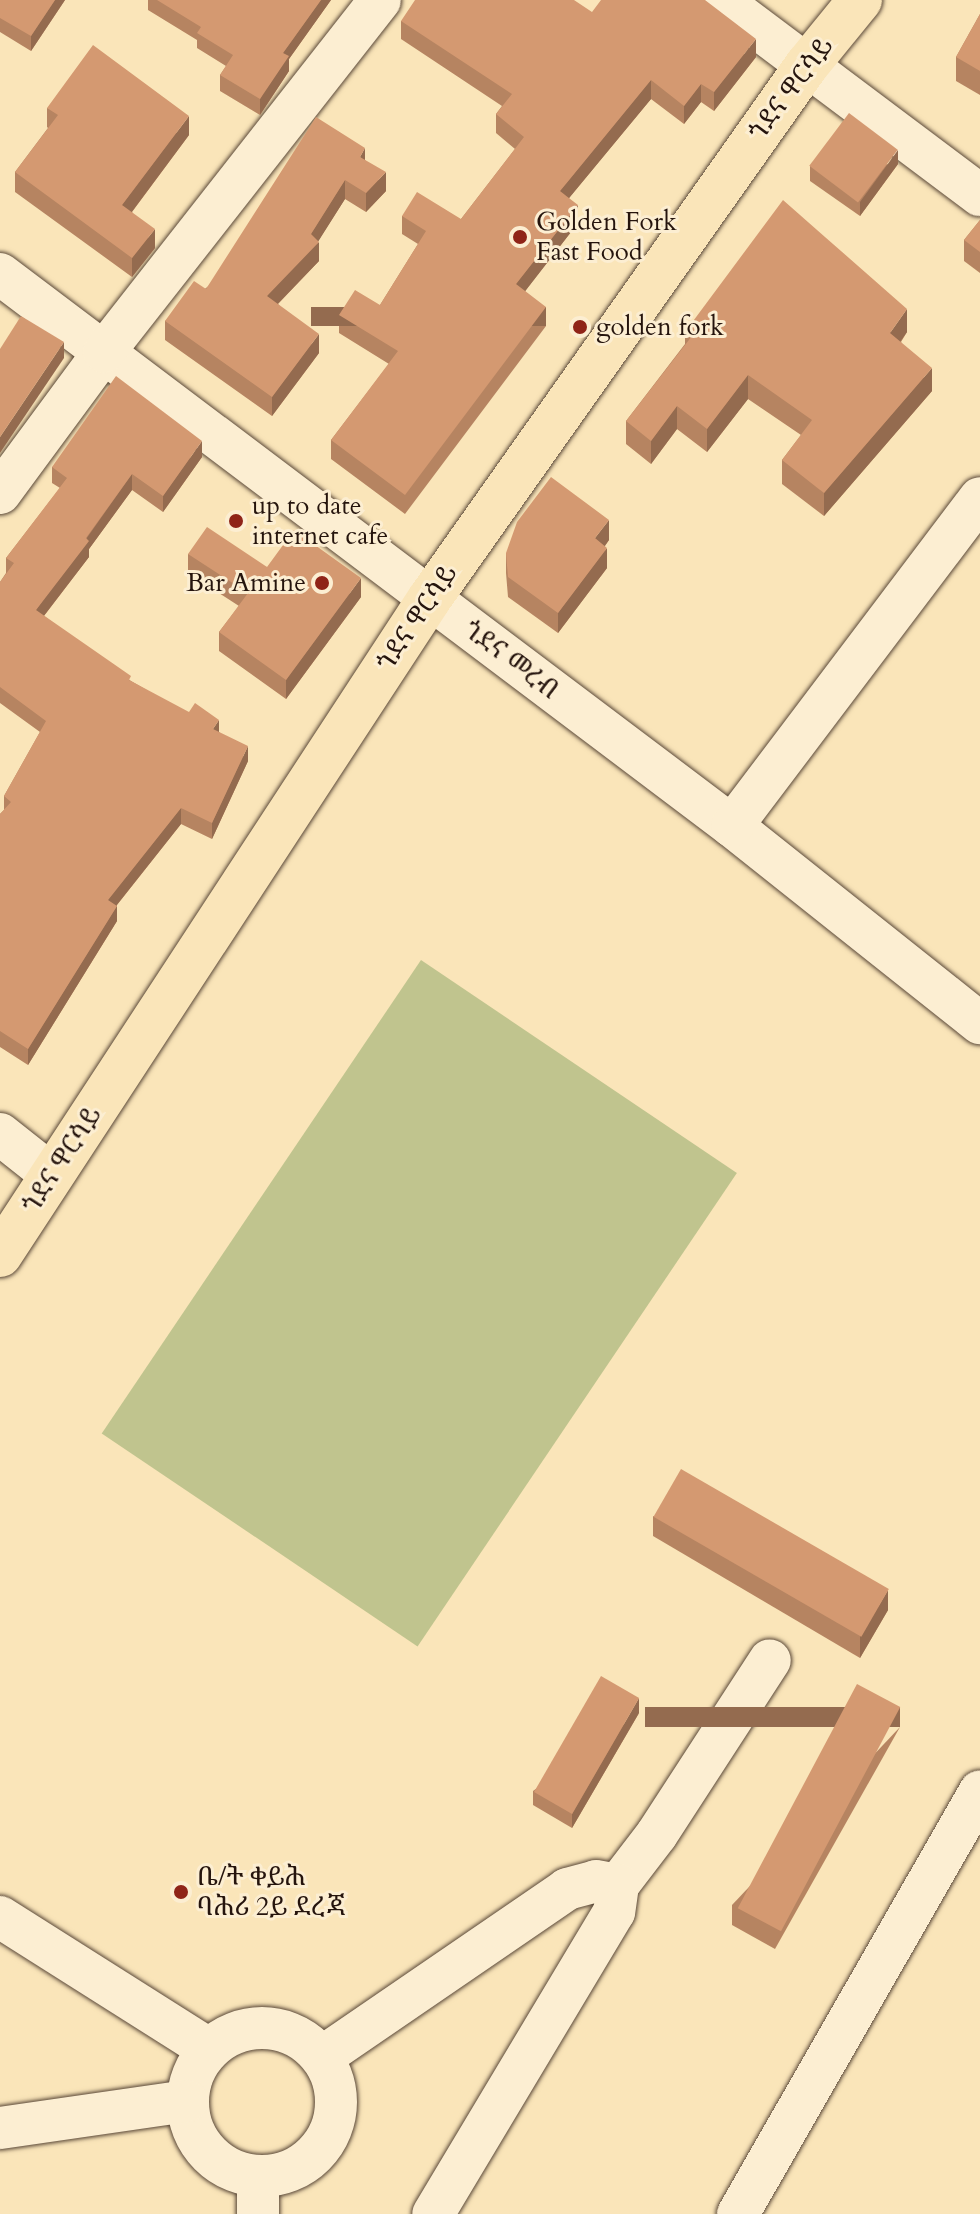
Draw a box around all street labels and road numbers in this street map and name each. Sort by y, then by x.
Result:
street label: ጎደና ዋርሳይ [742,32,840,146]
street label: ጎደና ዋርሳይ [370,559,464,677]
street label: ጎደና መረብ [457,614,565,706]
street label: ጎደና ዋርሳይ [16,1101,108,1219]

